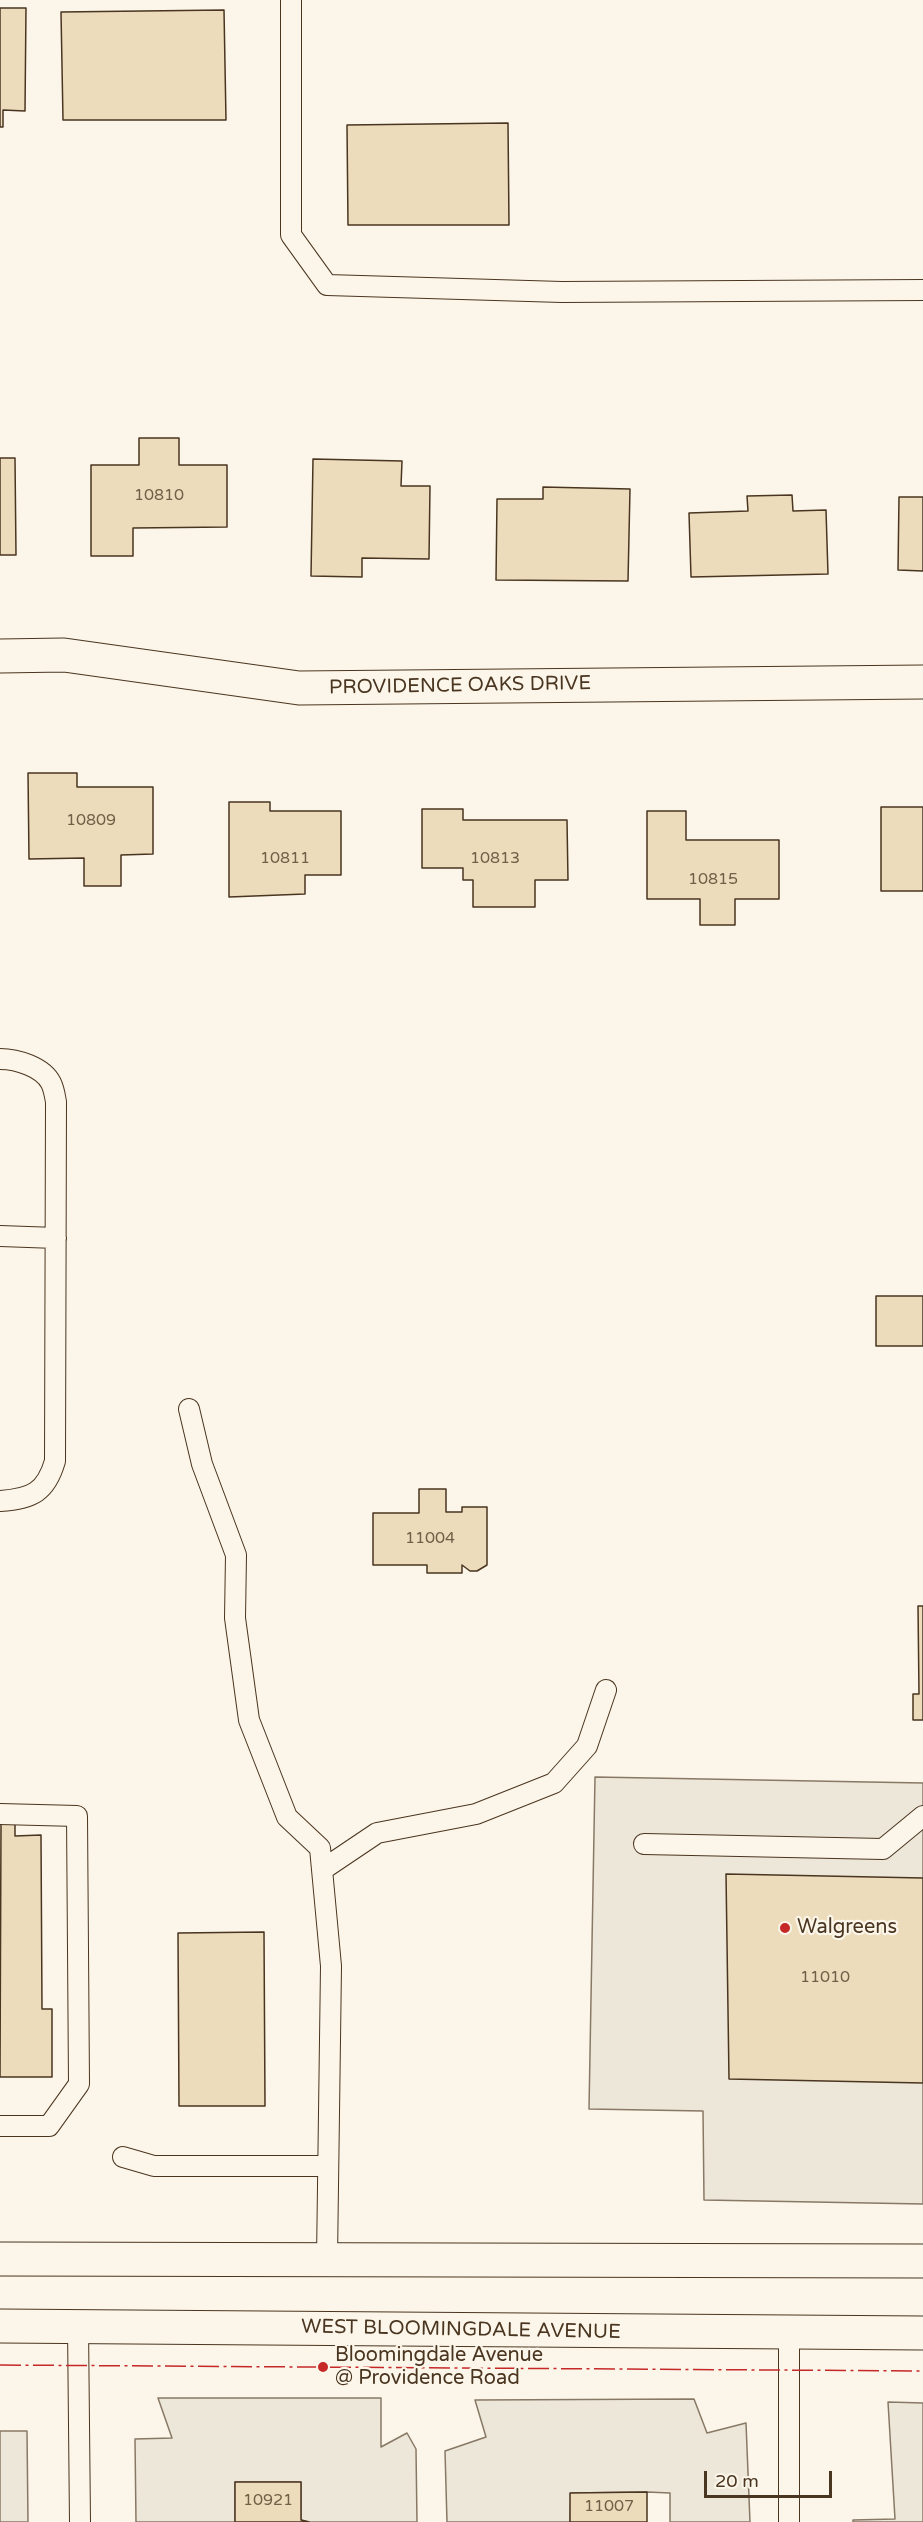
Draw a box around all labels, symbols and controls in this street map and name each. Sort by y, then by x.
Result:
house number: 10810 [134,486,184,506]
street label: PROVIDENCE OAKS DRIVE [329,672,591,700]
house number: 10809 [66,811,116,831]
house number: 10811 [260,849,310,869]
house number: 10813 [470,849,520,869]
house number: 10815 [688,870,738,890]
house number: 11004 [405,1529,455,1549]
place label: Walgreens [797,1916,897,1940]
marker: Walgreens [778,1921,792,1935]
house number: 11010 [800,1968,850,1988]
street label: WEST BLOOMINGDALE AVENUE [301,2315,621,2345]
place label: Bloomingdale Avenue @ Providence Road [335,2344,543,2391]
marker: Bloomingdale Avenue @ Providence Road [316,2360,330,2374]
scale bar [707,2459,834,2497]
text: 20 m [715,2470,759,2492]
house number: 10921 [243,2491,293,2511]
house number: 11007 [584,2497,634,2517]

